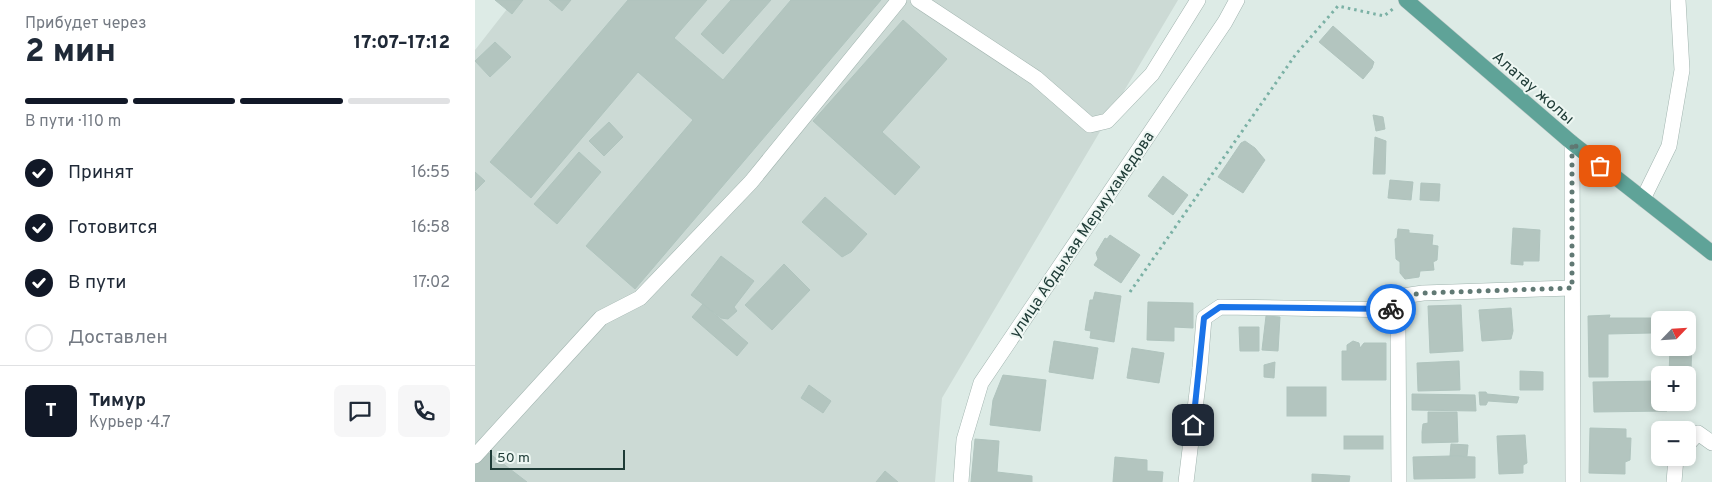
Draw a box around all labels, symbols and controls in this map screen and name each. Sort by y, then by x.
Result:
text: Прибудет через [25,14,147,34]
text: 17:07–17:12 [353,31,450,55]
text: 2 мин [25,33,116,73]
street label: Алатау жолы [1488,48,1578,129]
text: В пути · 110 m [25,112,121,132]
street label: улица Абдыхая Мермухамедова [1006,128,1159,342]
pin [1579,145,1621,187]
icon: bag [1586,152,1614,180]
icon: check [25,159,53,187]
text: Принят [68,161,134,185]
text: 16:55 [411,163,450,183]
icon: check [25,214,53,242]
text: Готовится [68,216,158,240]
text: 16:58 [411,218,450,238]
icon: check [25,269,53,297]
text: В пути [68,271,126,295]
text: 17:02 [413,273,450,293]
courier [1366,284,1416,334]
icon: bike [1377,295,1405,323]
north arrow [1651,311,1696,356]
map controls [1651,311,1696,466]
text: Доставлен [68,326,168,350]
button: + [1651,366,1696,411]
button: chat [334,385,386,437]
button: phone [398,385,450,437]
text: Тимур [89,389,146,413]
text: Т [45,399,57,423]
pin [1172,404,1214,446]
icon: home [1179,411,1207,439]
text: Курьер · 4.7 [89,413,171,433]
button: − [1651,421,1696,466]
scale bar [490,447,625,470]
text: 50 m [497,450,530,467]

